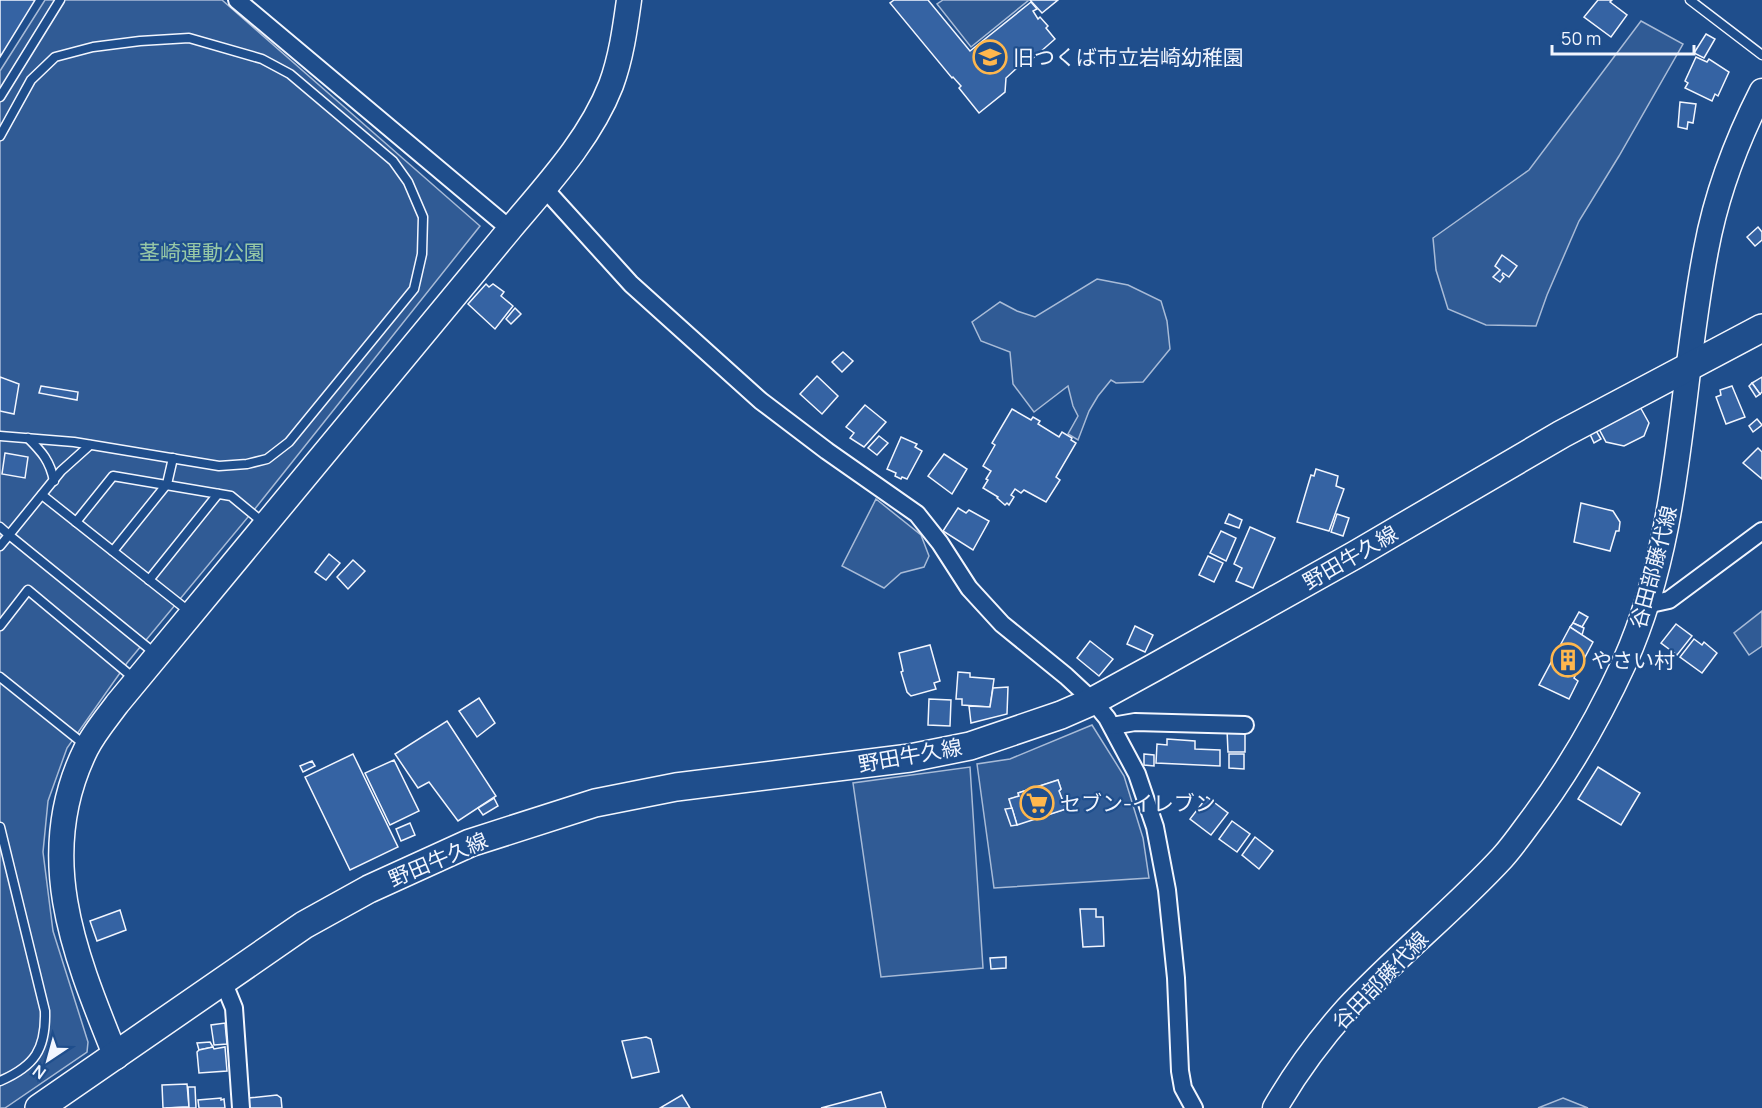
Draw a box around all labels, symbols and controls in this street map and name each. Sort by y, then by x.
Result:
scale bar [1552,18,1694,56]
text: 50 m [1561,26,1601,50]
school or university icon: 旧つくば市立岩崎幼稚園 [972,39,1008,75]
place label: 旧つくば市立岩崎幼稚園 [1013,43,1244,71]
park label: 茎崎運動公園 [139,238,265,266]
street label: 谷田部藤代線 [1623,503,1683,631]
street label: 野田牛久線 [1298,519,1402,595]
building icon: やさい村 [1550,642,1586,678]
place label: やさい村 [1591,646,1675,674]
street label: 野田牛久線 [856,732,964,778]
supermarket icon: セブン-イレブン [1019,785,1055,821]
place label: セブン-イレブン [1060,789,1216,817]
street label: 野田牛久線 [384,826,492,892]
street label: 谷田部藤代線 [1326,925,1434,1035]
north arrow [18,1030,78,1090]
text: N [28,1060,50,1084]

